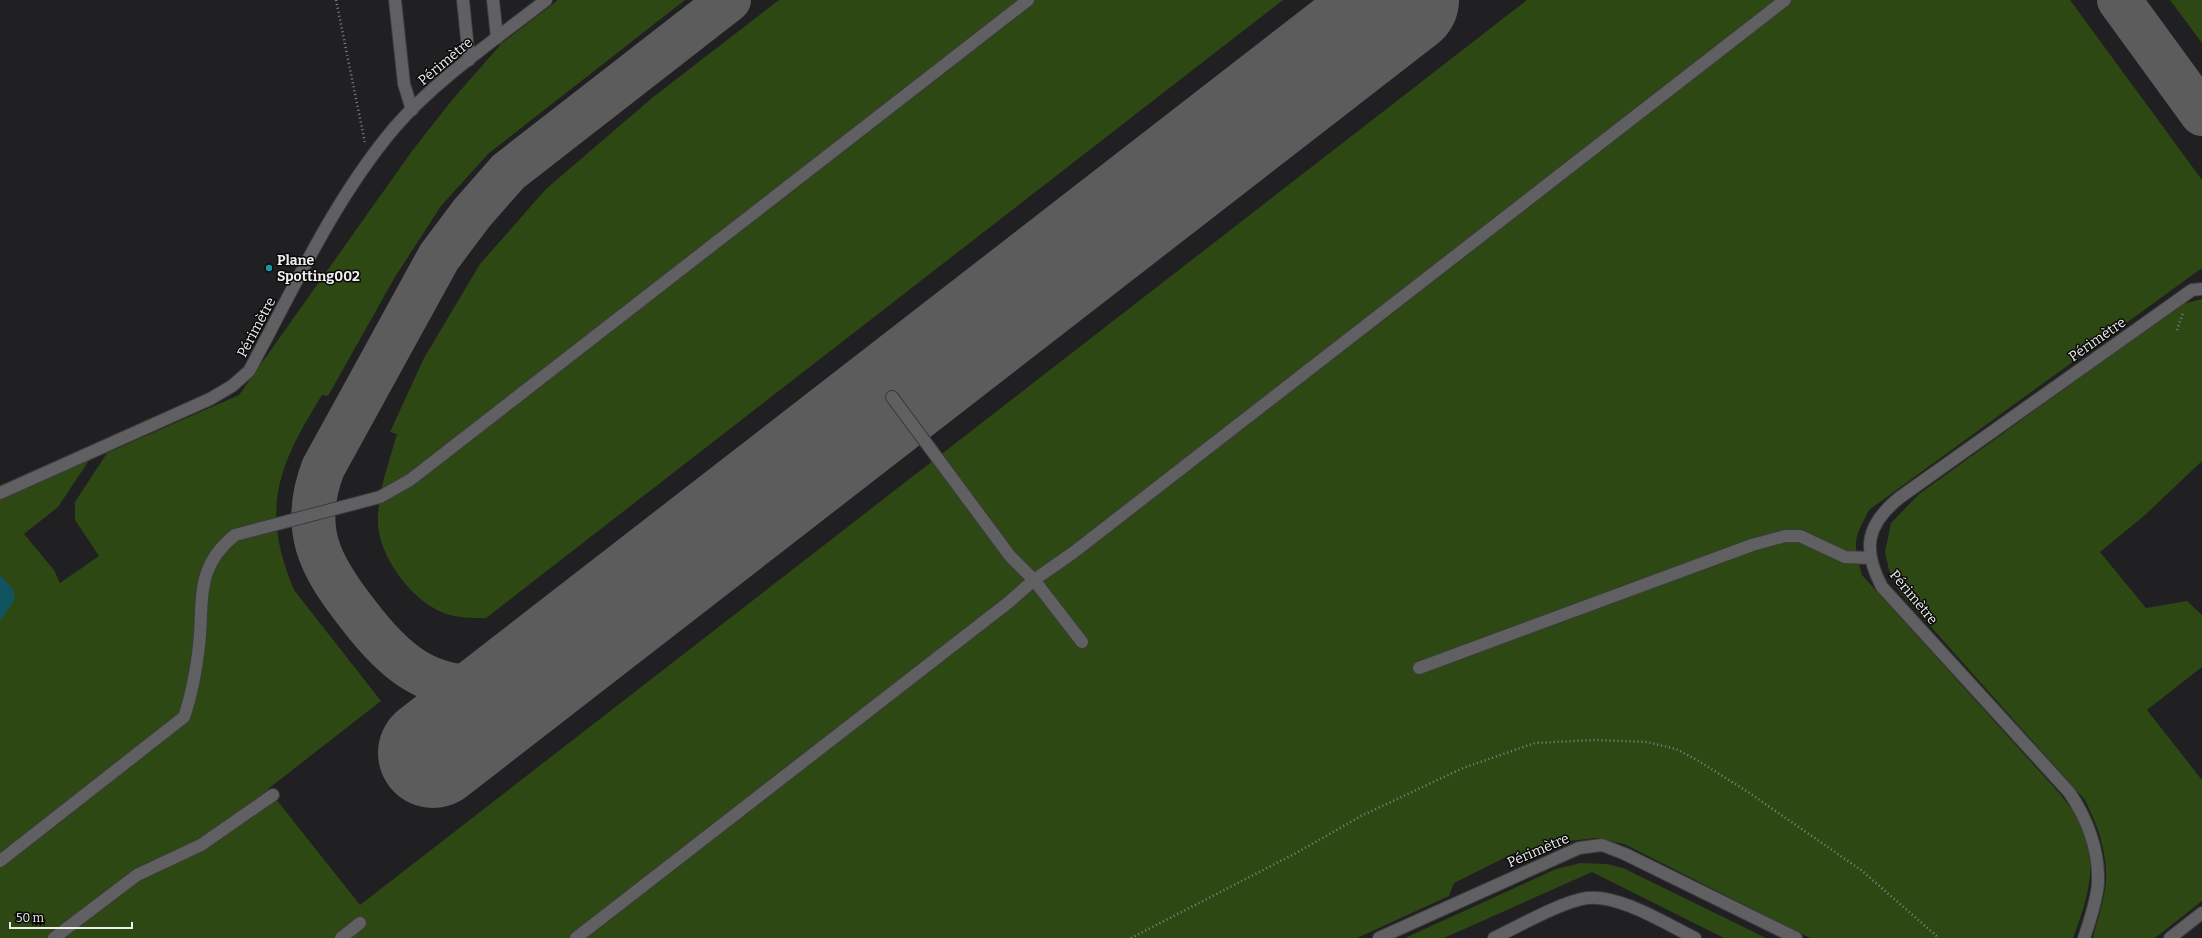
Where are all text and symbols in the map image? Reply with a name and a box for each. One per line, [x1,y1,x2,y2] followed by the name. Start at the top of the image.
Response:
[415,34,476,89] street label: Périmètre
[277,252,360,285] place label: Plane Spotting002
[264,263,274,273] marker: Plane Spotting002
[234,294,279,360] street label: Périmètre
[2066,314,2129,365] street label: Périmètre
[1886,567,1941,628] street label: Périmètre
[1505,830,1572,871] street label: Périmètre
[10,904,132,930] scale bar
[16,911,45,925] text: 50 m

